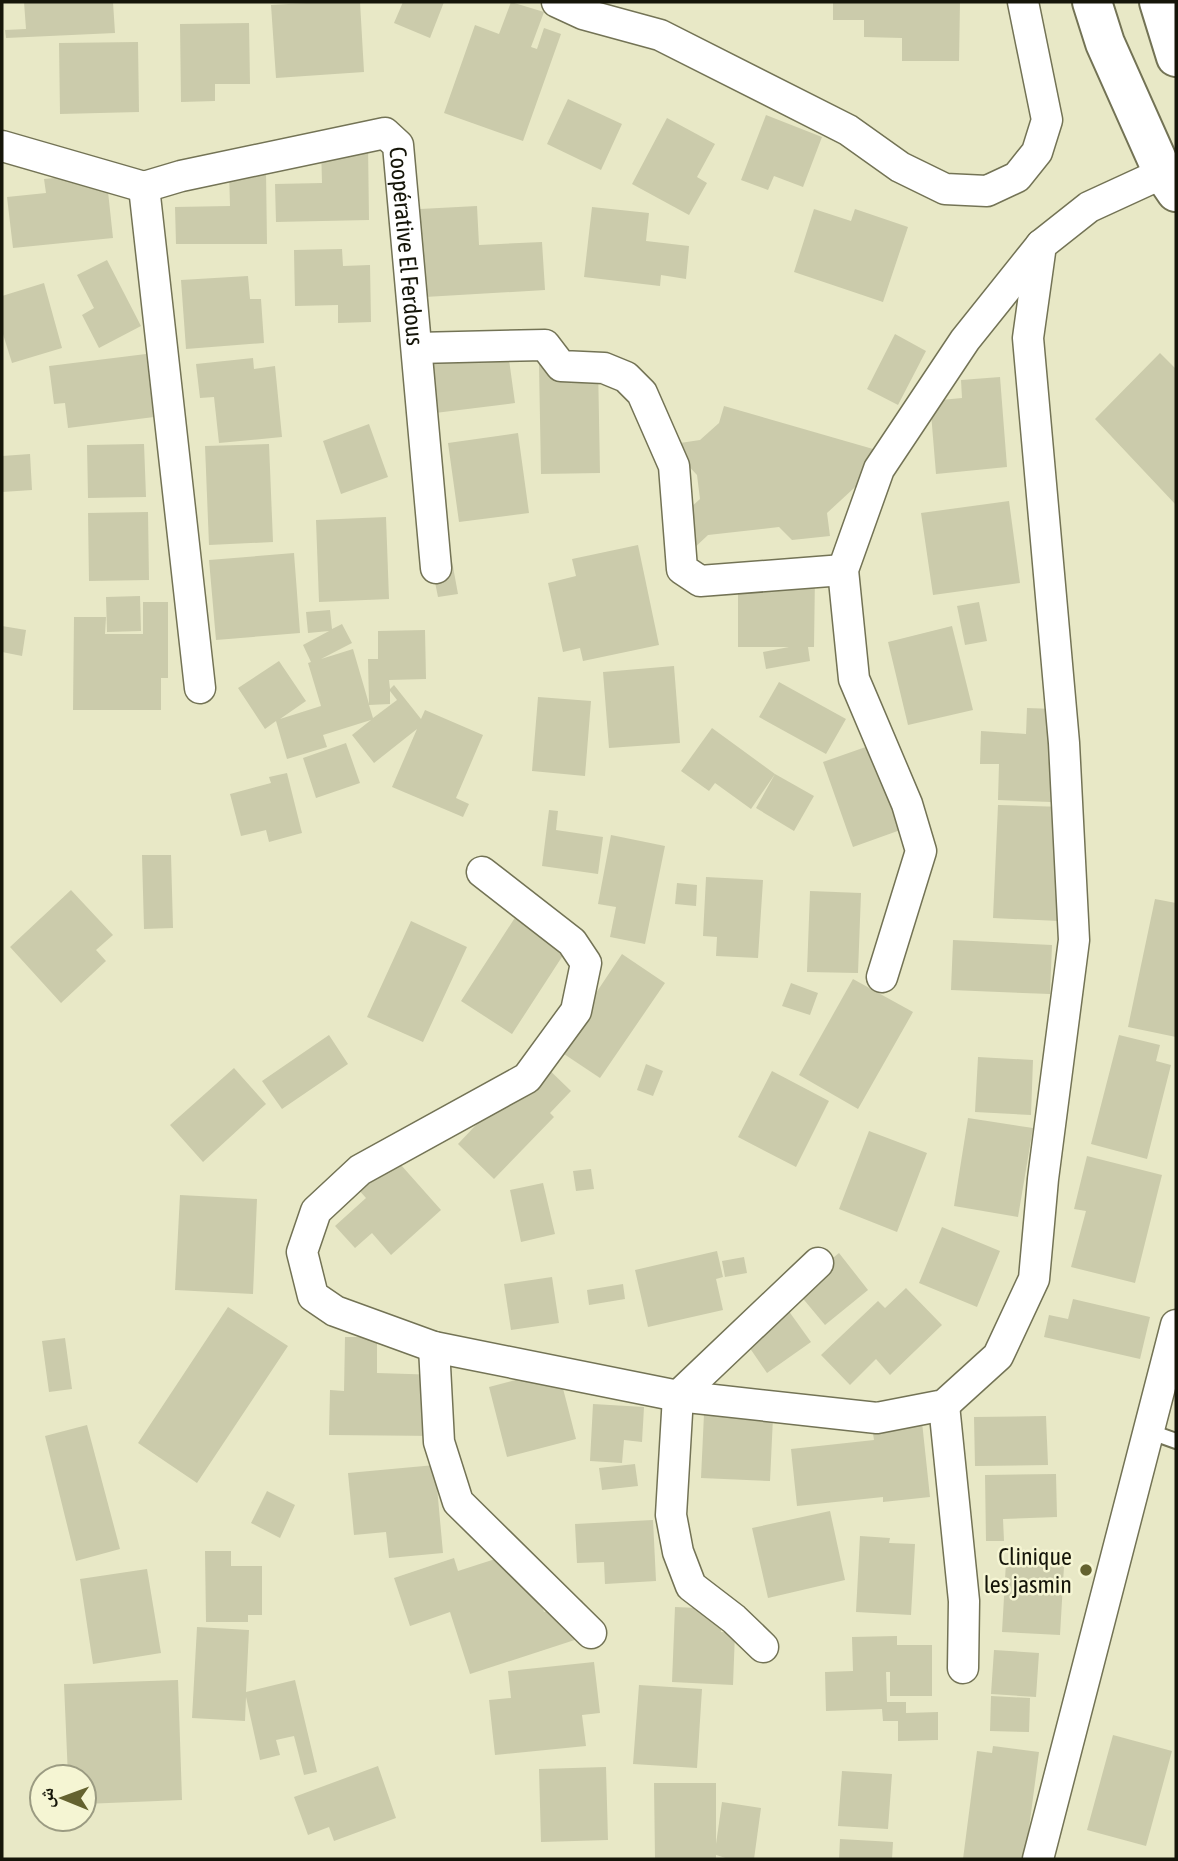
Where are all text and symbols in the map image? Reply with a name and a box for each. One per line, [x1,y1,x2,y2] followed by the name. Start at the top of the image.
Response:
[385,145,429,347] street label: Coopérative El Ferdous
[984,1543,1072,1598] place label: Clinique les jasmin
[1078,1562,1094,1578] marker: Clinique les jasmin
[28,1763,98,1833] north arrow
[35,1787,58,1808] text: ش

